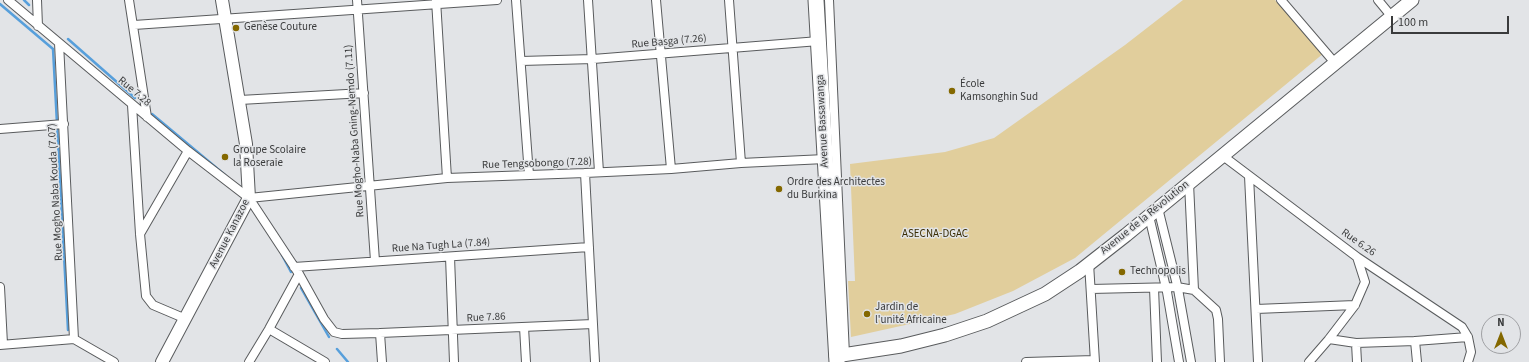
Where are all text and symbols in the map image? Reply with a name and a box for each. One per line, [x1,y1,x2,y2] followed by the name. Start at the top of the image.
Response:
[1393,8,1511,34] scale bar
[1398,14,1428,31] text: 100 m
[244,21,317,35] place label: Genèse Couture
[231,23,241,33] marker: Genèse Couture
[631,32,707,52] street label: Rue Basga (7.26)
[342,44,368,218] street label: Rue Mogho-Naba Gning-Nemdo (7.11)
[115,74,153,110] street label: Rue 7.28
[814,74,832,168] street label: Avenue Bassawanga
[960,78,1038,104] place label: École Kamsonghin Sud
[947,86,957,96] marker: École Kamsonghin Sud
[46,123,66,261] street label: Rue Mogho Naba Kouda (7.07)
[233,144,306,170] place label: Groupe Scolaire la Roseraie
[220,152,230,162] marker: Groupe Scolaire la Roseraie
[482,155,592,173] street label: Rue Tengsobongo (7.28)
[787,176,885,202] place label: Ordre des Architectes du Burkina
[1098,178,1192,258] street label: Avenue de la Révolution
[774,184,784,194] marker: Ordre des Architectes du Burkina
[207,197,253,271] street label: Avenue Kanazoe
[1338,226,1378,260] street label: Rue 6.26
[902,228,968,242] park label: ASECNA-DGAC
[391,236,491,256] street label: Rue Na Tugh La (7.84)
[1130,265,1186,279] place label: Technopolis
[1117,267,1127,277] marker: Technopolis
[875,301,947,327] place label: Jardin de l'unité Africaine
[862,309,872,319] marker: Jardin de l'unité Africaine
[466,310,506,326] street label: Rue 7.86
[1481,314,1521,354] north arrow
[1497,315,1505,330] text: N

